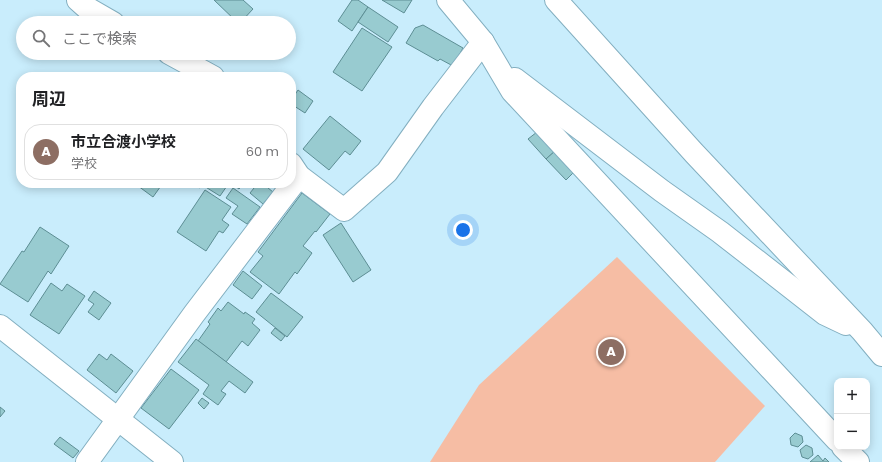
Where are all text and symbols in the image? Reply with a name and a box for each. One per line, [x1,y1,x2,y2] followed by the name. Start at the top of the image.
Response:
[16,16,296,60] search box
[30,27,52,49] icon: search
[62,28,137,49] text: ここで検索
[32,87,66,111] text: 周辺
[71,131,176,152] text: 市立合渡小学校
[41,142,51,161] text: A
[246,142,279,161] text: 60 m
[71,154,97,173] text: 学校
[453,220,473,240] your location
[598,337,624,367] pin: A
[834,378,870,450] map controls
[834,378,870,414] button: +
[834,414,870,450] button: −

